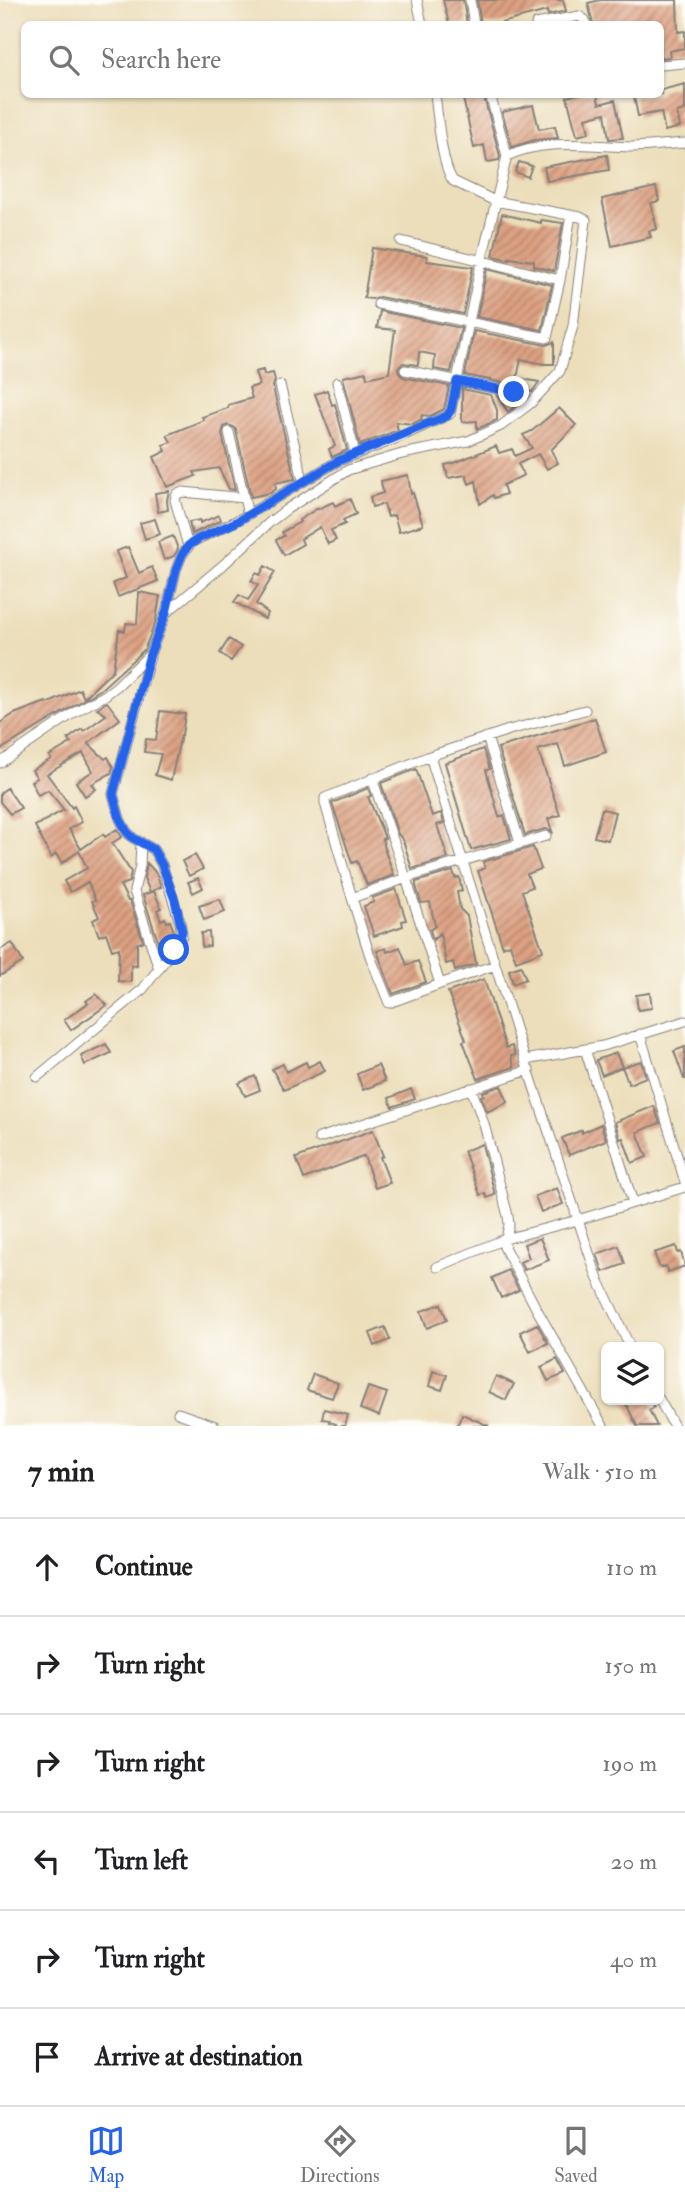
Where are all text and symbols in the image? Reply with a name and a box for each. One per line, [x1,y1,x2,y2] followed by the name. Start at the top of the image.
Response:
[21,21,664,98] search box
[45,41,83,79] icon: search
[101,44,221,76] text: Search here
[498,376,529,407] route end
[158,934,189,965] route start
[601,1342,664,1405] map controls
[601,1342,664,1405] button: layers
[28,1453,95,1490] text: 7 min
[542,1457,657,1486] text: Walk · 510 m
[28,1548,66,1586] icon: ahead
[95,1551,193,1583] text: Continue
[606,1553,657,1582] text: 110 m
[28,1646,66,1684] icon: right
[95,1649,205,1681] text: Turn right
[604,1651,657,1680] text: 150 m
[28,1744,66,1782] icon: right
[95,1747,205,1779] text: Turn right
[603,1749,657,1778] text: 190 m
[28,1842,66,1880] icon: left
[95,1845,188,1877] text: Turn left
[611,1847,657,1876] text: 20 m
[28,1940,66,1978] icon: right
[95,1943,205,1975] text: Turn right
[610,1945,657,1974] text: 40 m
[28,2038,66,2076] icon: arrive
[95,2041,303,2073] text: Arrive at destination
[87,2122,125,2188] tab: Map
[300,2122,380,2188] tab: Directions
[554,2122,598,2188] tab: Saved

